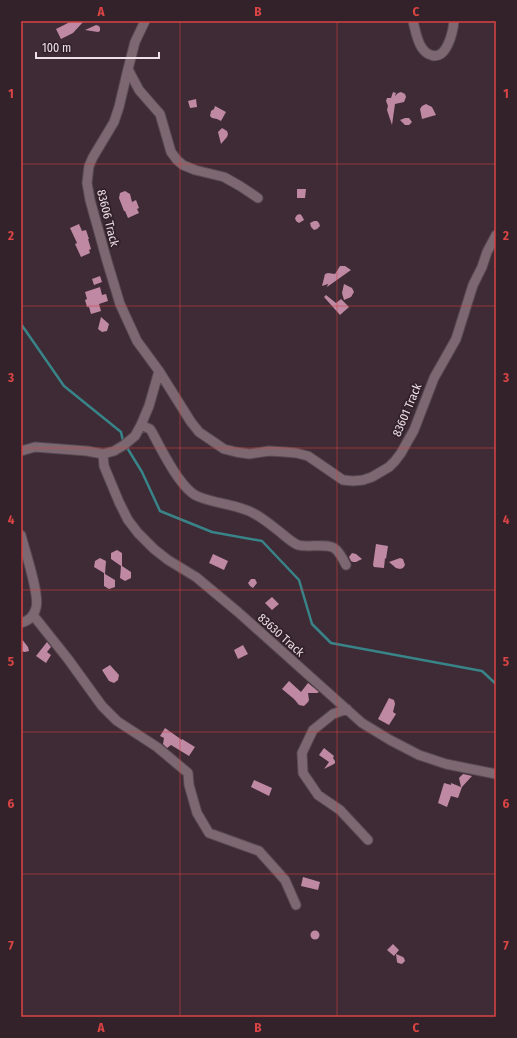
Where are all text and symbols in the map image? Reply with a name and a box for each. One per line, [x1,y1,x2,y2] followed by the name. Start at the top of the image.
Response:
[96,4,105,19] text: A
[254,4,262,19] text: B
[413,4,420,19] text: C
[36,34,159,60] scale bar
[42,41,71,55] text: 100 m
[8,86,14,101] text: 1
[503,86,509,101] text: 1
[94,188,122,248] street label: 83606 Track
[7,228,14,243] text: 2
[502,228,509,243] text: 2
[7,370,14,385] text: 3
[502,370,509,385] text: 3
[390,381,425,439] street label: 83601 Track
[8,512,15,527] text: 4
[503,512,510,527] text: 4
[255,611,307,660] street label: 83630 Track
[8,654,14,669] text: 5
[503,654,509,669] text: 5
[8,796,15,811] text: 6
[503,796,510,811] text: 6
[8,938,14,953] text: 7
[503,938,509,953] text: 7
[96,1020,105,1035] text: A
[254,1020,262,1035] text: B
[413,1020,420,1035] text: C

